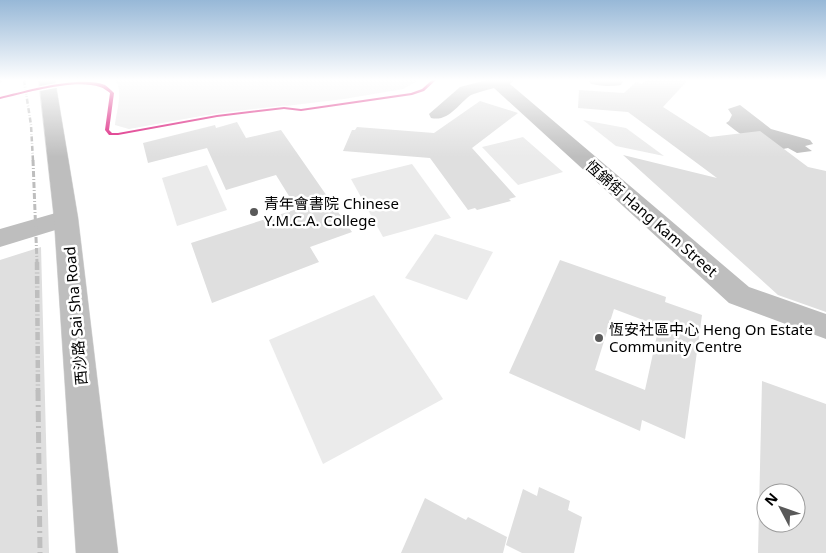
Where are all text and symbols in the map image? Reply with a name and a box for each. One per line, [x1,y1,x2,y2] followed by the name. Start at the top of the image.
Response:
[582,155,723,281] street label: 恆錦街 Hang Kam Street
[264,193,399,230] place label: 青年會書院 Chinese Y.M.C.A. College
[248,206,260,218] marker: 青年會書院 Chinese Y.M.C.A. College
[59,246,91,386] street label: 西沙路 Sai Sha Road
[609,319,813,356] place label: 恆安社區中心 Heng On Estate Community Centre
[593,332,605,344] marker: 恆安社區中心 Heng On Estate Community Centre
[756,483,806,533] north arrow
[760,489,782,510] text: N

